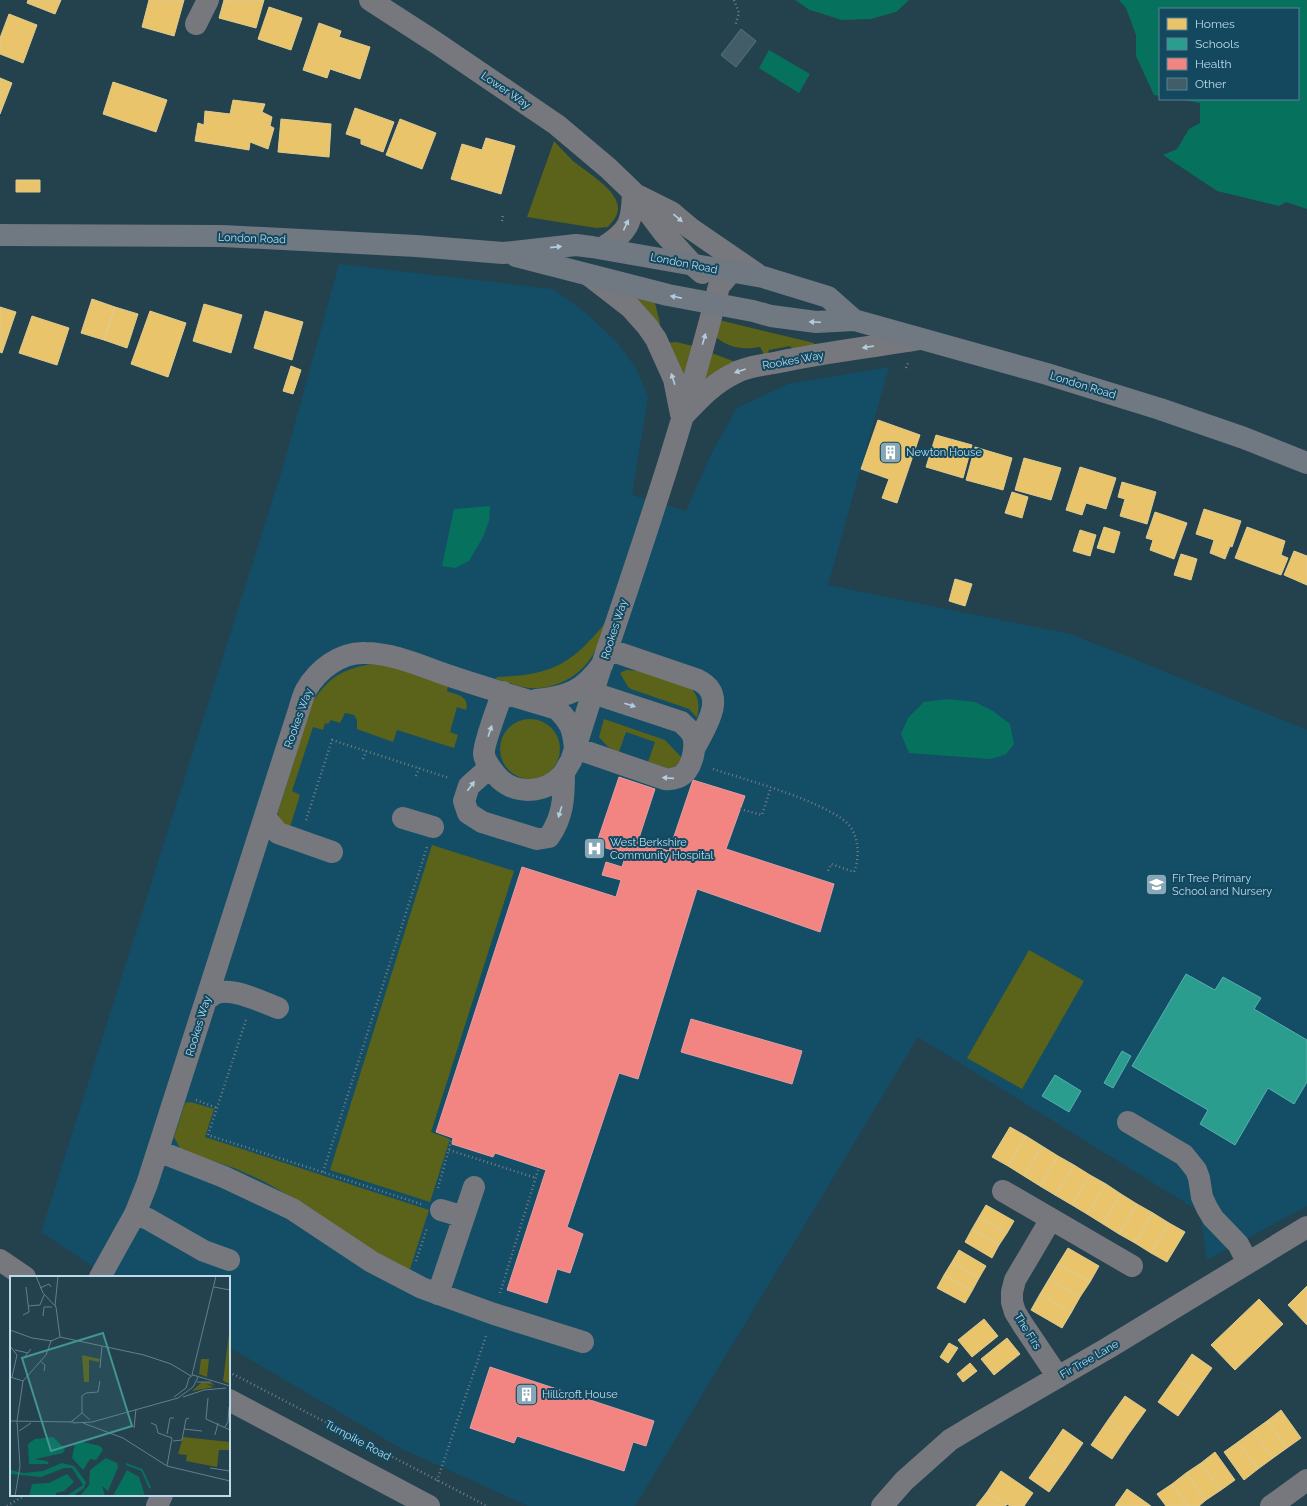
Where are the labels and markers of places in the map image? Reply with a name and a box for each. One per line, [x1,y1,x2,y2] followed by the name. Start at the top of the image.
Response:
[878,439,904,465] building icon: Newton House
[906,446,982,459] place label: Newton House
[581,835,607,861] hospital icon: West Berkshire Community Hospital
[610,836,714,862] place label: West Berkshire Community Hospital
[1143,871,1169,897] school or university icon: Fir Tree Primary School and Nursery
[1172,872,1272,898] place label: Fir Tree Primary School and Nursery
[514,1381,540,1407] building icon: Hillcroft House
[542,1388,618,1401] place label: Hillcroft House

